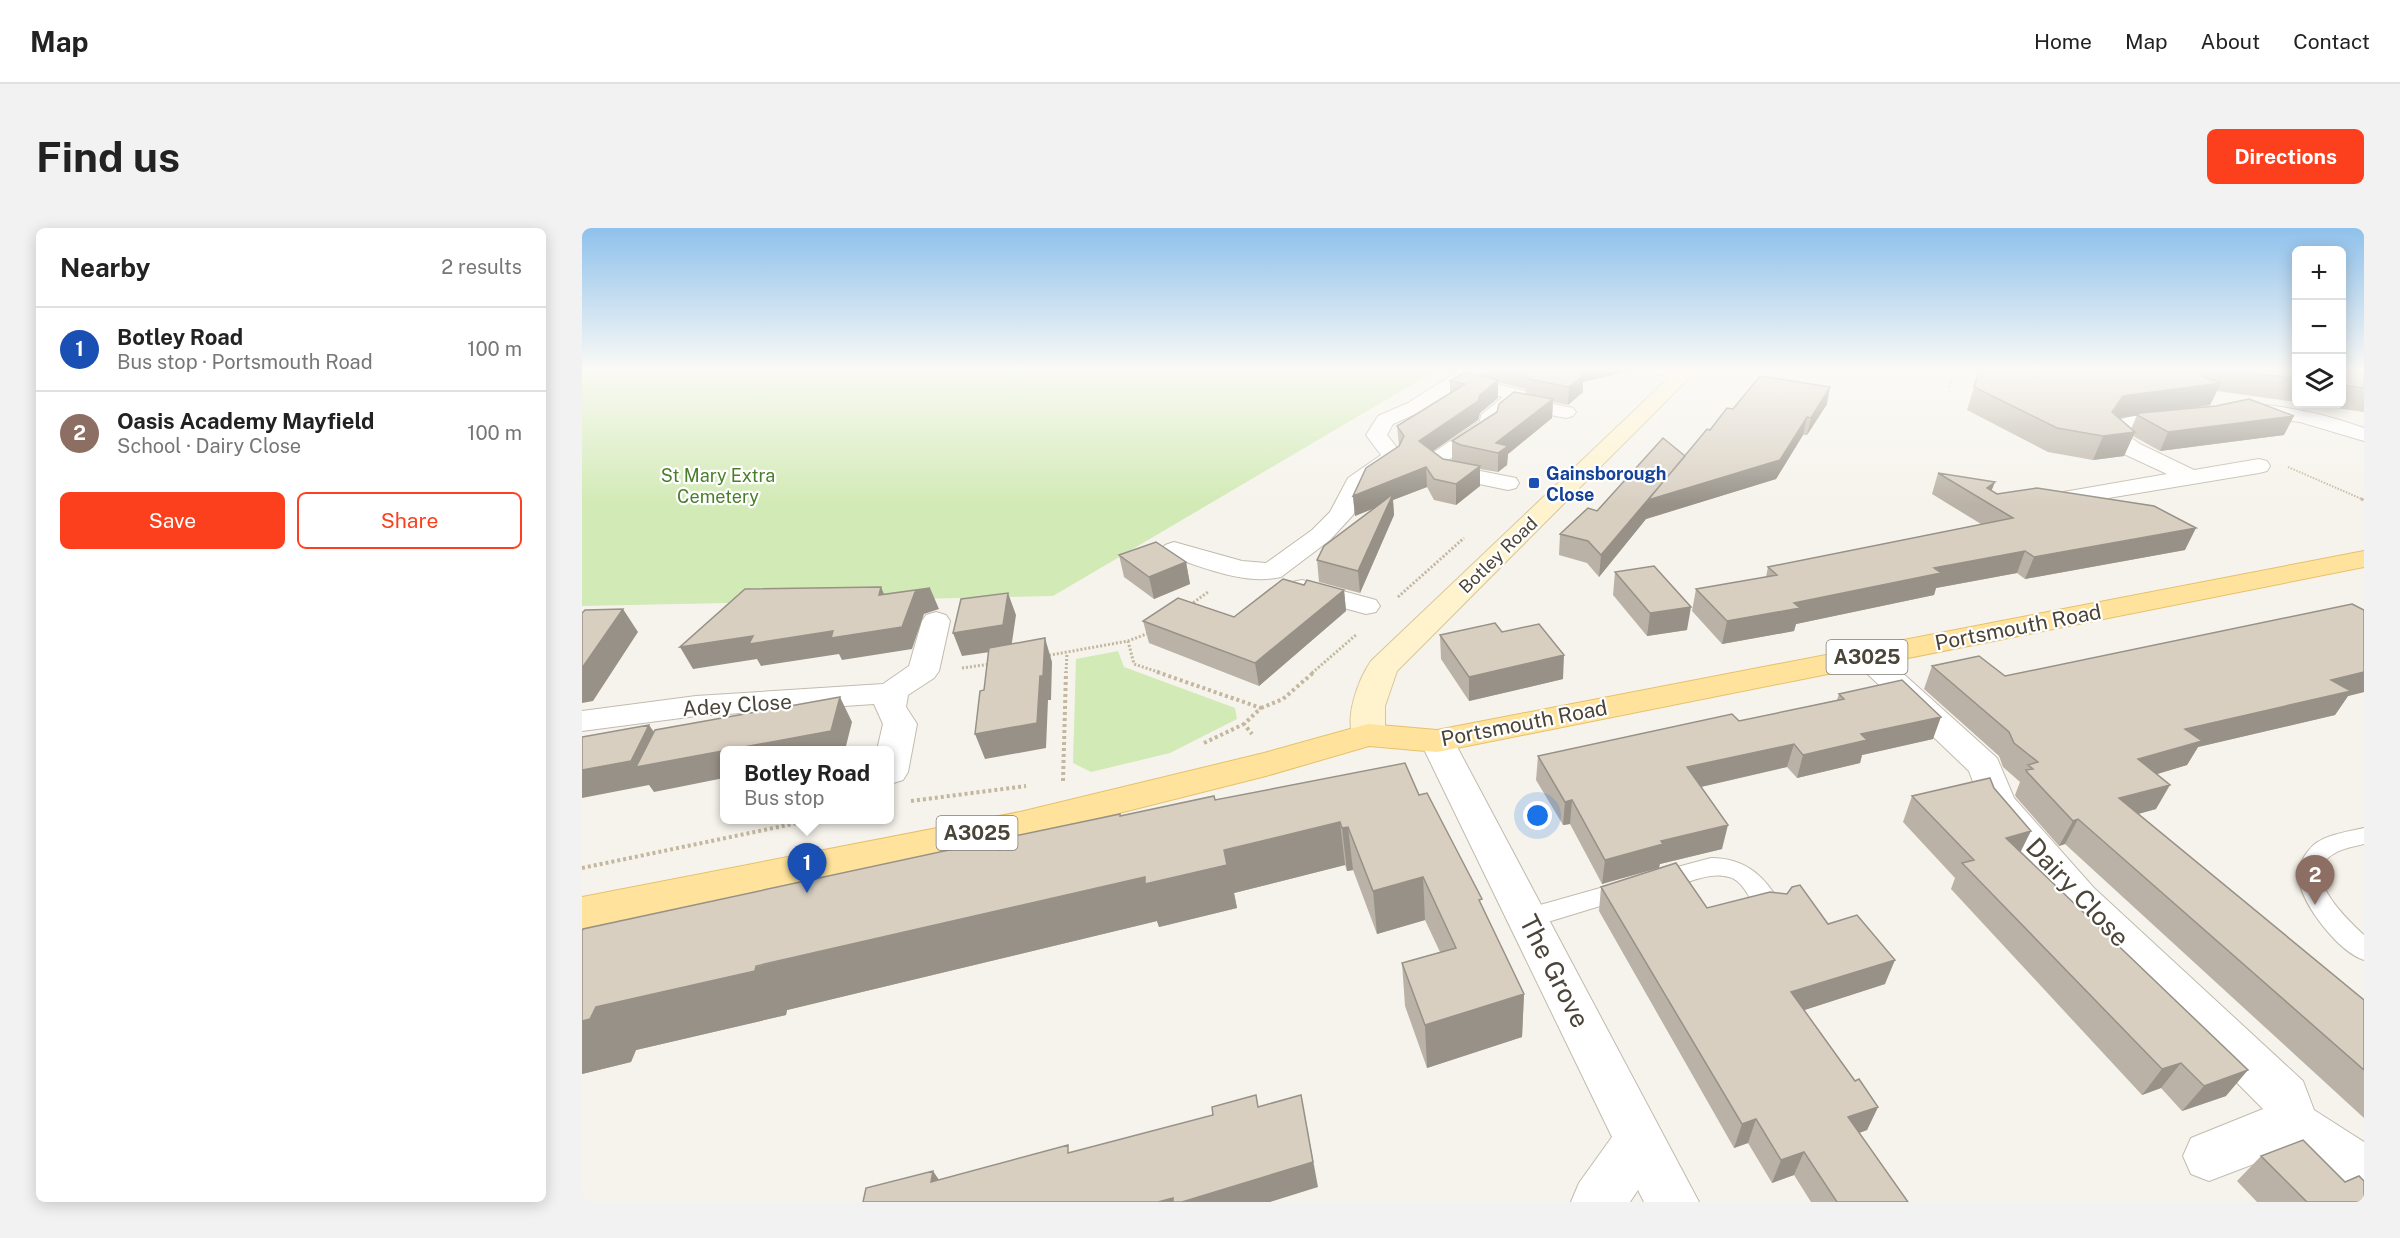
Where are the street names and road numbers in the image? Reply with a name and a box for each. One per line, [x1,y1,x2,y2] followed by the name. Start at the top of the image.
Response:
[1455,513,1541,597] street label: Botley Road
[1933,599,2103,655] street label: Portsmouth Road
[1826,640,1908,674] road number: A3025
[681,689,793,721] street label: Adey Close
[1439,695,1609,751] street label: Portsmouth Road
[936,816,1018,850] road number: A3025
[2020,831,2136,953] street label: Dairy Close
[1513,909,1597,1033] street label: The Grove

